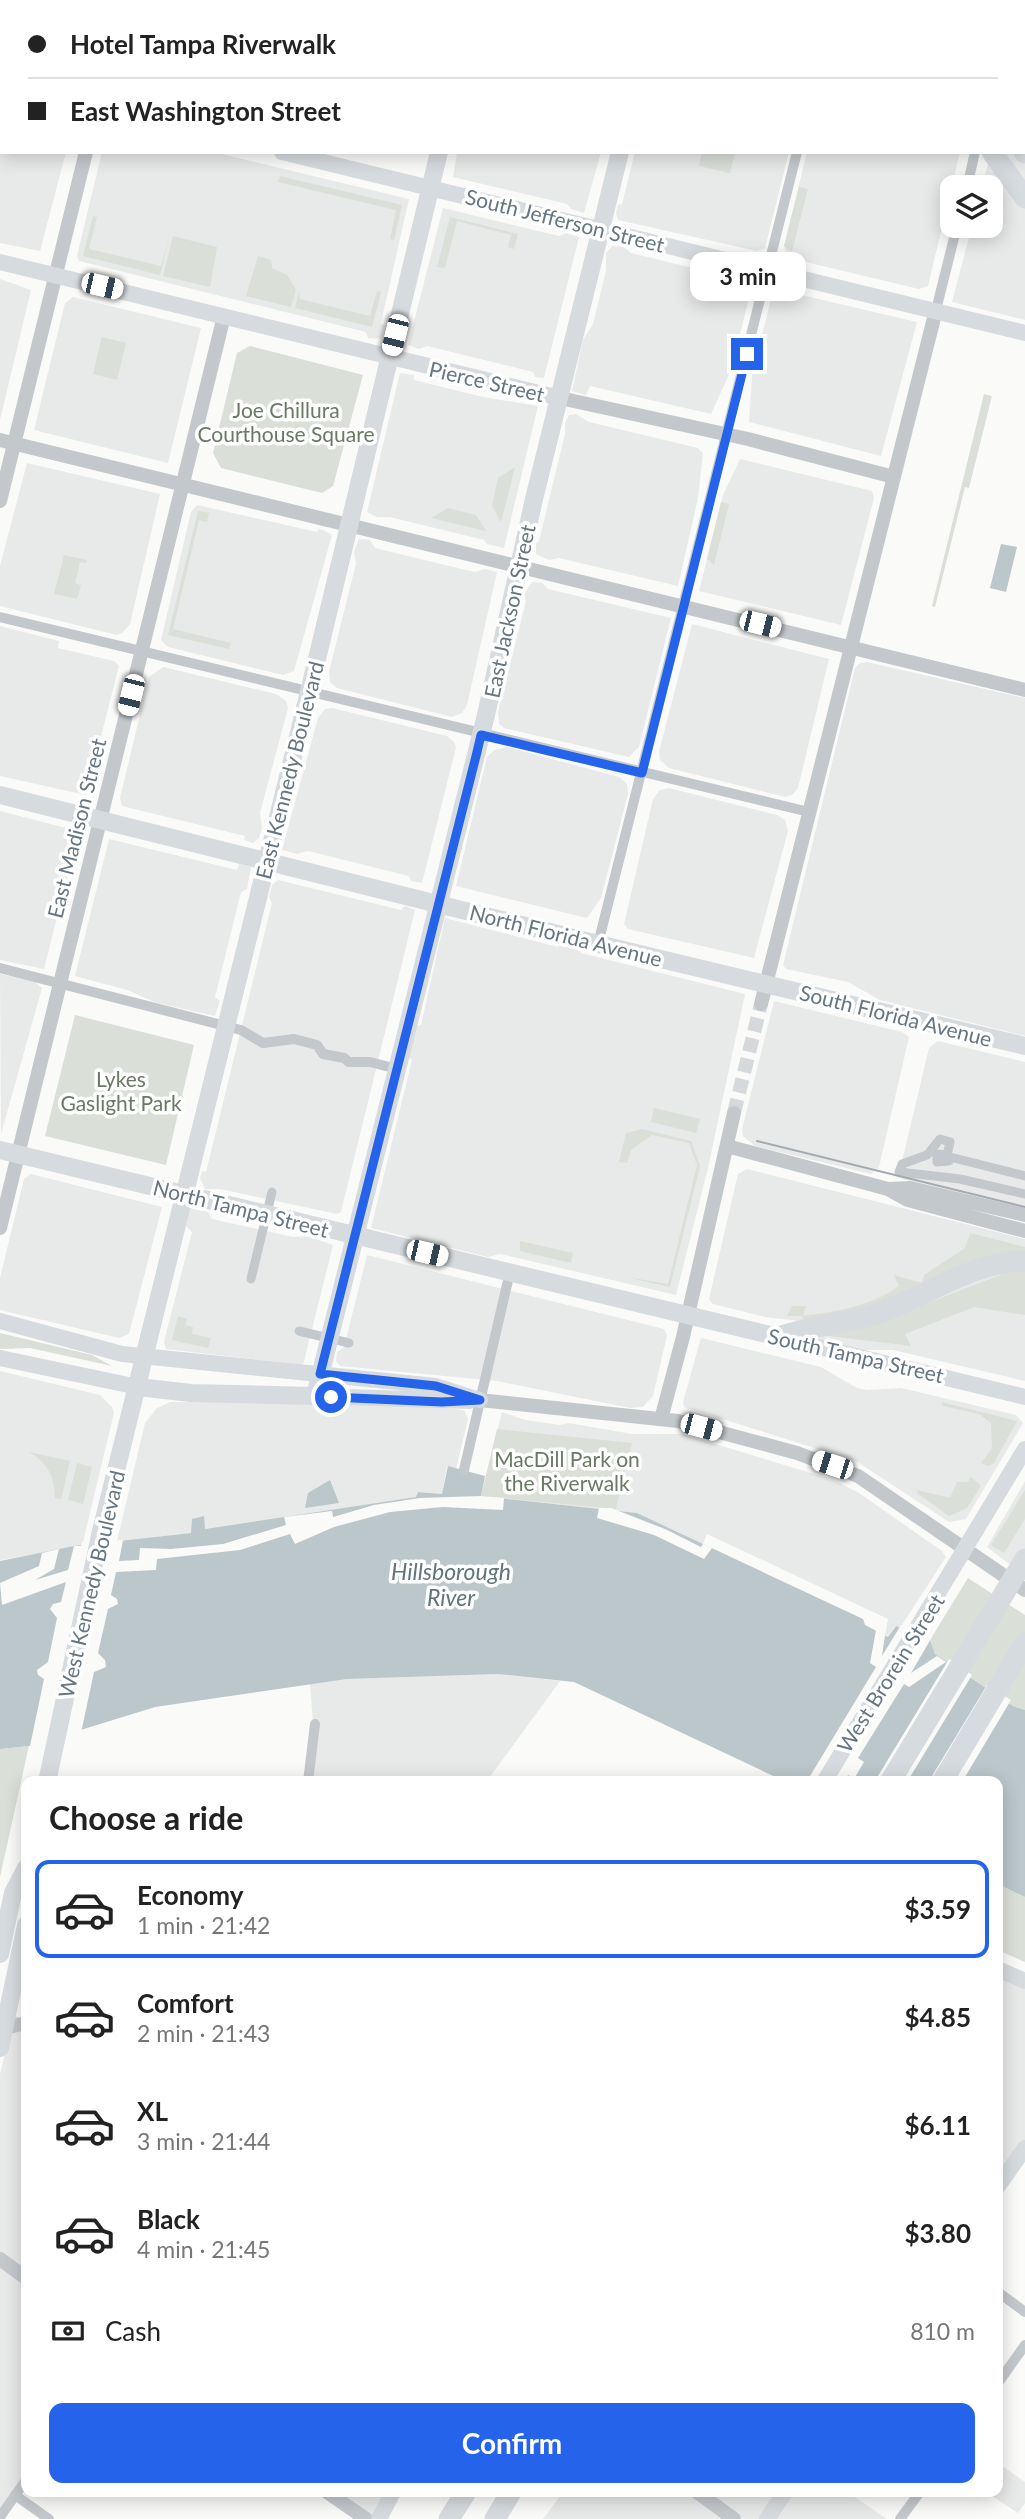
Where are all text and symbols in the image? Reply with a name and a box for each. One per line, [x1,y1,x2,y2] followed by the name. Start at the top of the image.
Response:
[70,28,336,60] text: Hotel Tampa Riverwalk
[70,95,341,127] text: East Washington Street
[940,175,1003,238] map controls
[940,175,1003,238] button: layers
[463,183,668,257] street label: South Jefferson Street
[689,252,805,302] callout: 3 min
[719,262,777,290] text: 3 min
[80,271,125,301] car
[380,312,411,358] car
[731,338,763,370] route end
[427,356,548,406] street label: Pierce Street
[197,397,375,446] park label: Joe Chillura Courthouse Square
[478,521,540,700] street label: East Jackson Street
[738,609,783,639] car
[250,659,328,881] street label: East Kennedy Boulevard
[116,672,147,718] car
[42,735,111,920] street label: East Madison Street
[467,899,665,971] street label: North Florida Avenue
[797,979,995,1051] street label: South Florida Avenue
[60,1066,182,1115] park label: Lykes Gaslight Park
[151,1174,332,1242] street label: North Tampa Street
[405,1238,450,1268] car
[766,1323,947,1387] street label: South Tampa Street
[315,1381,347,1413] route start
[678,1411,725,1443] car
[494,1446,640,1495] park label: MacDill Park on the Riverwalk
[809,1449,856,1481] car
[53,1468,129,1700] street label: West Kennedy Boulevard
[391,1557,511,1611] water label: Hillsborough River
[831,1589,949,1757] street label: West Brorein Street
[49,1798,243,1837] text: Choose a ride
[53,1878,116,1941] icon: car
[137,1879,243,1911] text: Economy
[905,1893,971,1925] text: $3.59
[137,1911,270,1939] text: 1 min · 21:42
[53,1986,116,2049] icon: car
[137,1987,234,2019] text: Comfort
[905,2001,971,2033] text: $4.85
[137,2019,270,2047] text: 2 min · 21:43
[53,2094,116,2157] icon: car
[137,2095,168,2127] text: XL
[905,2109,971,2141] text: $6.11
[137,2127,270,2155] text: 3 min · 21:44
[53,2202,116,2265] icon: car
[137,2203,200,2235] text: Black
[905,2217,971,2249] text: $3.80
[137,2235,270,2263] text: 4 min · 21:45
[49,2312,87,2350] icon: cash
[105,2315,161,2347] text: Cash
[910,2317,975,2345] text: 810 m
[49,2403,975,2483] button: Confirm

